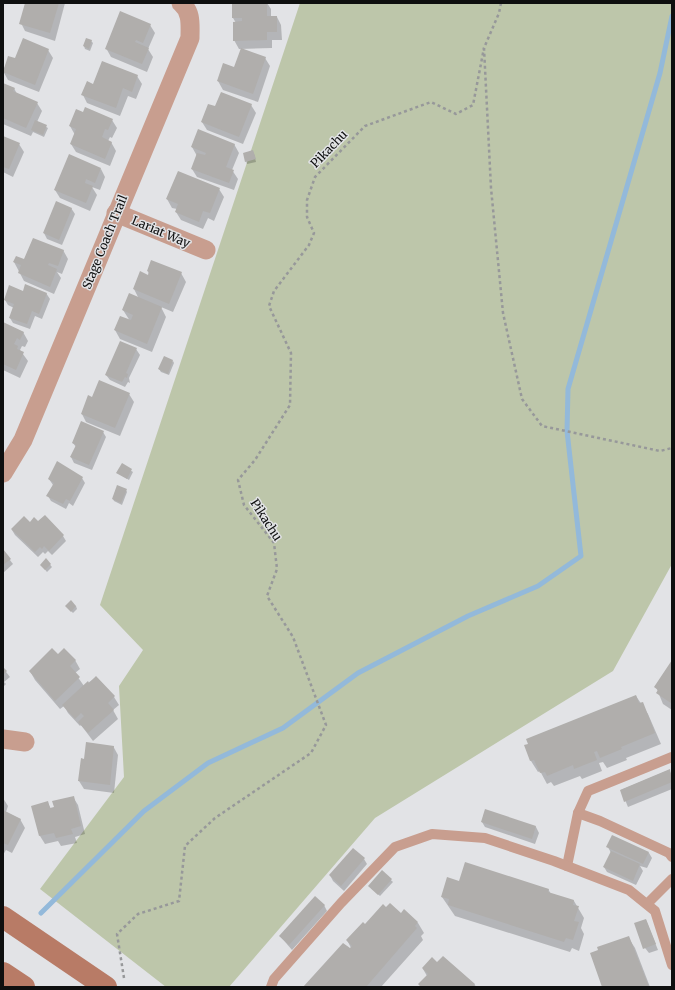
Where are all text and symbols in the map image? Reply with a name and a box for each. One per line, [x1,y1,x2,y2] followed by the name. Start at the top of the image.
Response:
[307,126,351,171] street label: Pikachu
[79,192,130,291] street label: Stage Coach Trail
[130,213,193,251] street label: Lariat Way
[247,496,286,544] street label: Pikachu

